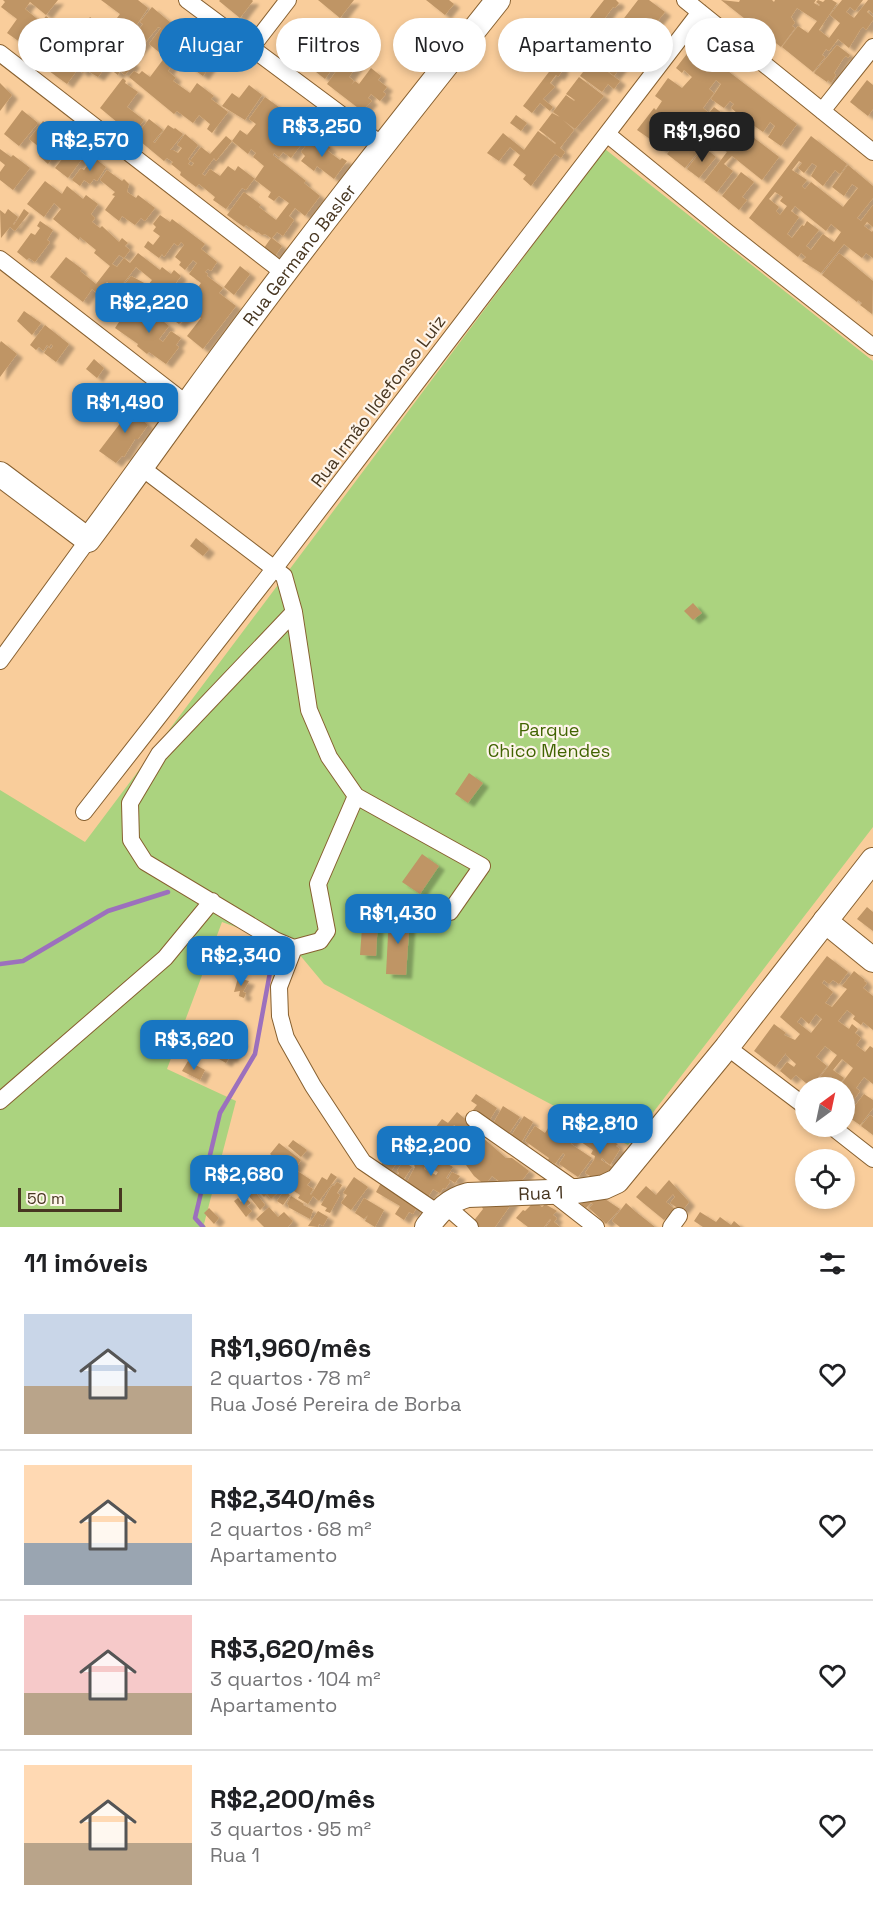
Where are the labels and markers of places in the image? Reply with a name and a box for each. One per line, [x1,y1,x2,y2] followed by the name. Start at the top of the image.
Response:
[267,107,377,158] pin: R$3,250
[647,112,757,163] pin: R$1,960
[35,121,145,172] pin: R$2,570
[94,283,204,334] pin: R$2,220
[70,383,180,434] pin: R$1,490
[343,894,453,945] pin: R$1,430
[186,936,296,987] pin: R$2,340
[139,1020,249,1071] pin: R$3,620
[545,1104,655,1155] pin: R$2,810
[376,1126,486,1177] pin: R$2,200
[189,1155,299,1206] pin: R$2,680

